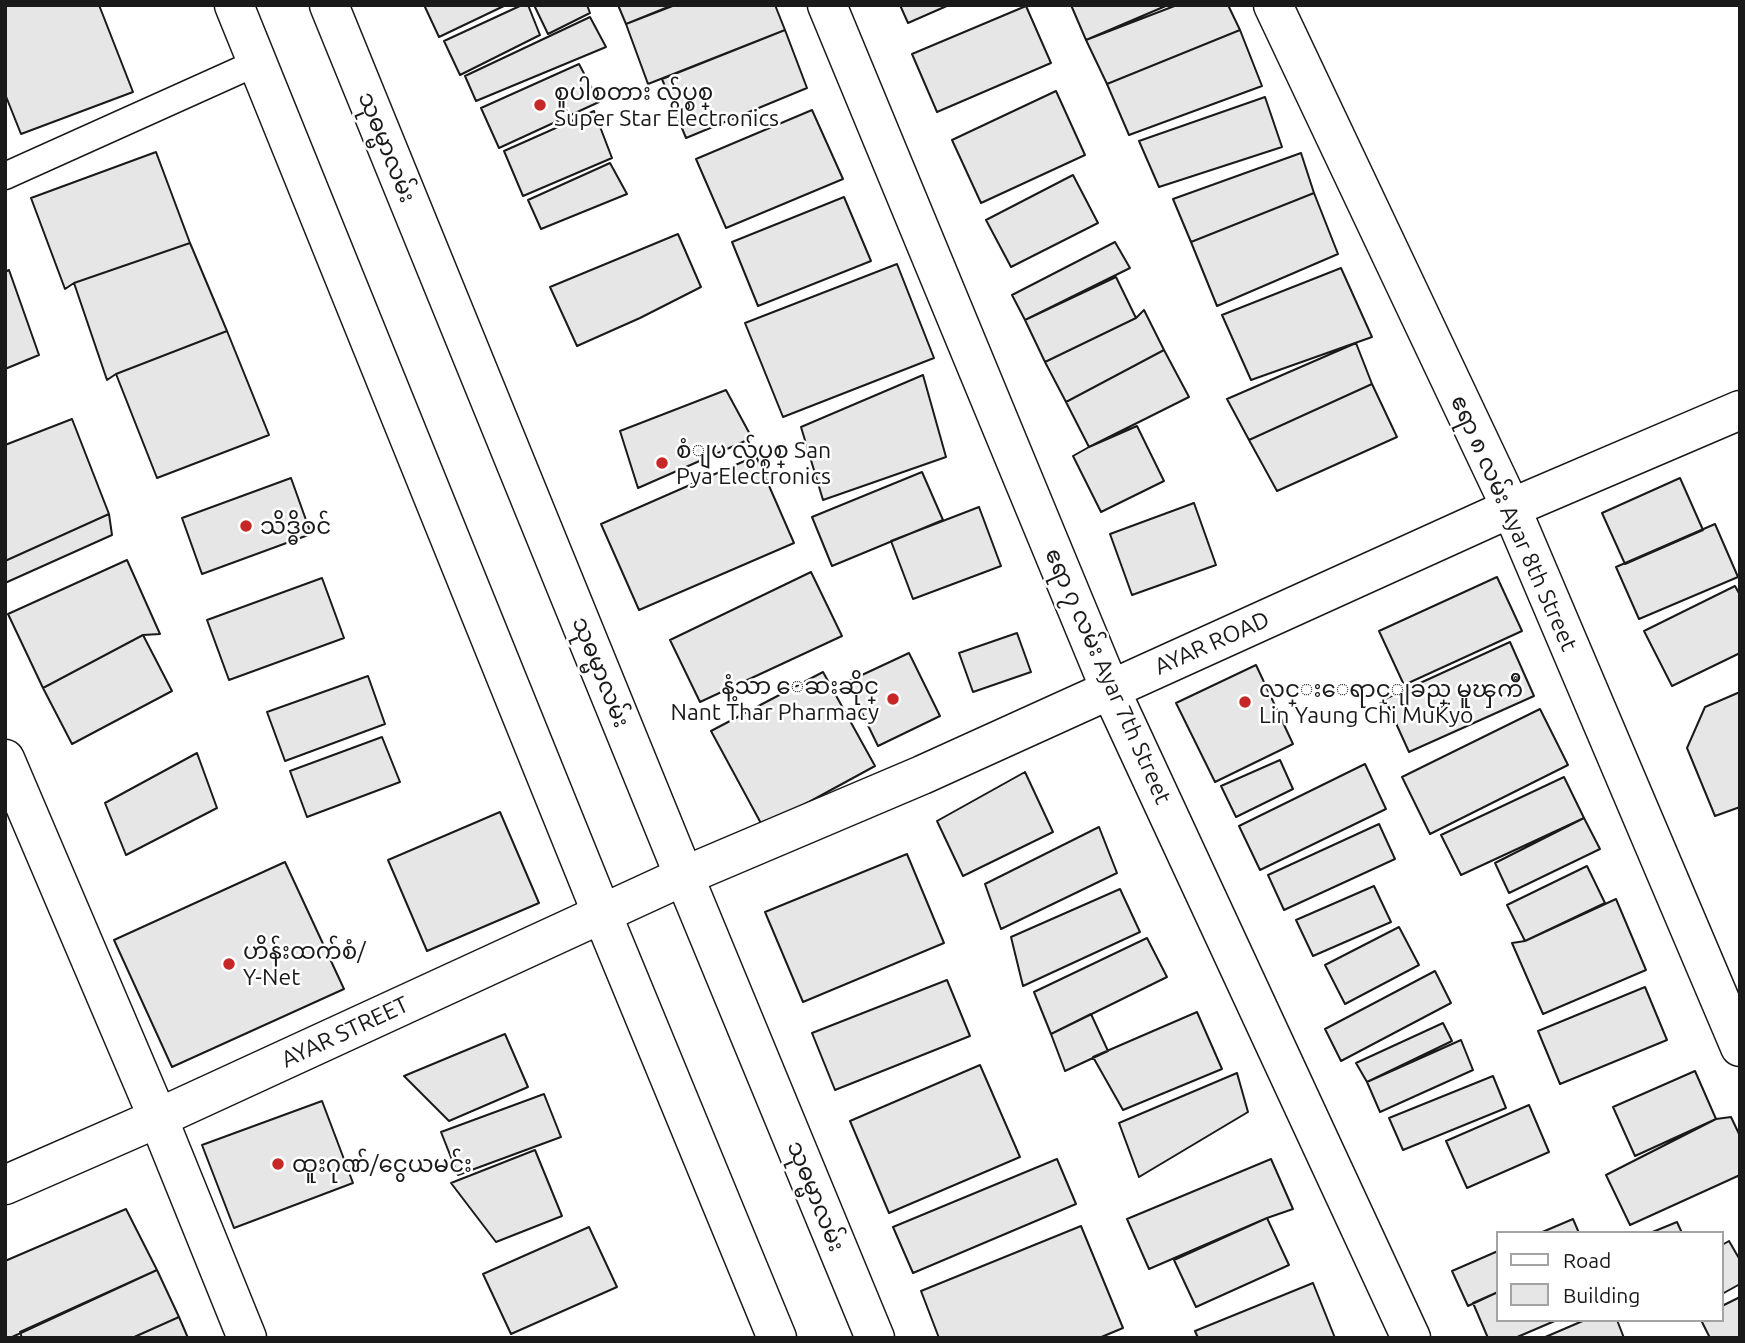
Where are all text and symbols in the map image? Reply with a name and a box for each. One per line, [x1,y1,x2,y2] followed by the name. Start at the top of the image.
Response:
[554,78,779,132] place label: စူပါစတား လ်ွပ္စစ္ Super Star Electronics
[352,88,422,206] street label: သုဓမ္မာလမ်း
[532,97,548,113] marker: စူပါစတား လ်ွပ္စစ္ Super Star Electronics
[1445,391,1583,655] street label: ဧရာ ၈ လမ်း Ayar 8th Street
[676,436,831,490] place label: စံျပ လ်ွပ္စစ္ San Pya Electronics
[654,455,670,471] marker: စံျပ လ်ွပ္စစ္ San Pya Electronics
[260,512,331,540] place label: သိဒ္ဓိဝင်
[238,518,254,534] marker: သိဒ္ဓိဝင်
[1039,544,1177,808] street label: ဧရာ ၇ လမ်း Ayar 7th Street
[1150,605,1274,681] street label: AYAR ROAD
[566,613,636,731] street label: သုဓမ္မာလမ်း
[670,672,879,726] place label: နံ့သာ ေဆးဆိုင္ Nant Thar Pharmacy
[1259,675,1523,729] place label: လင္းေရာင္ျခည္ မူၾကိဳ Lin Yaung Chi MuKyo
[885,691,901,707] marker: နံ့သာ ေဆးဆိုင္ Nant Thar Pharmacy
[1237,694,1253,710] marker: လင္းေရာင္ျခည္ မူၾကိဳ Lin Yaung Chi MuKyo
[243,937,366,991] place label: ဟိန်းထက်စံ/ Y-Net
[221,956,237,972] marker: ဟိန်းထက်စံ/ Y-Net
[277,990,413,1074] street label: AYAR STREET
[781,1137,851,1255] street label: သုဓမ္မာလမ်း
[292,1150,472,1178] place label: ထူးဂုဏ်/ငွေယမင်း
[270,1156,286,1172] marker: ထူးဂုဏ်/ငွေယမင်း
[1496,1231,1724,1322] legend
[1563,1248,1611,1272] text: Road
[1563,1283,1640,1307] text: Building

